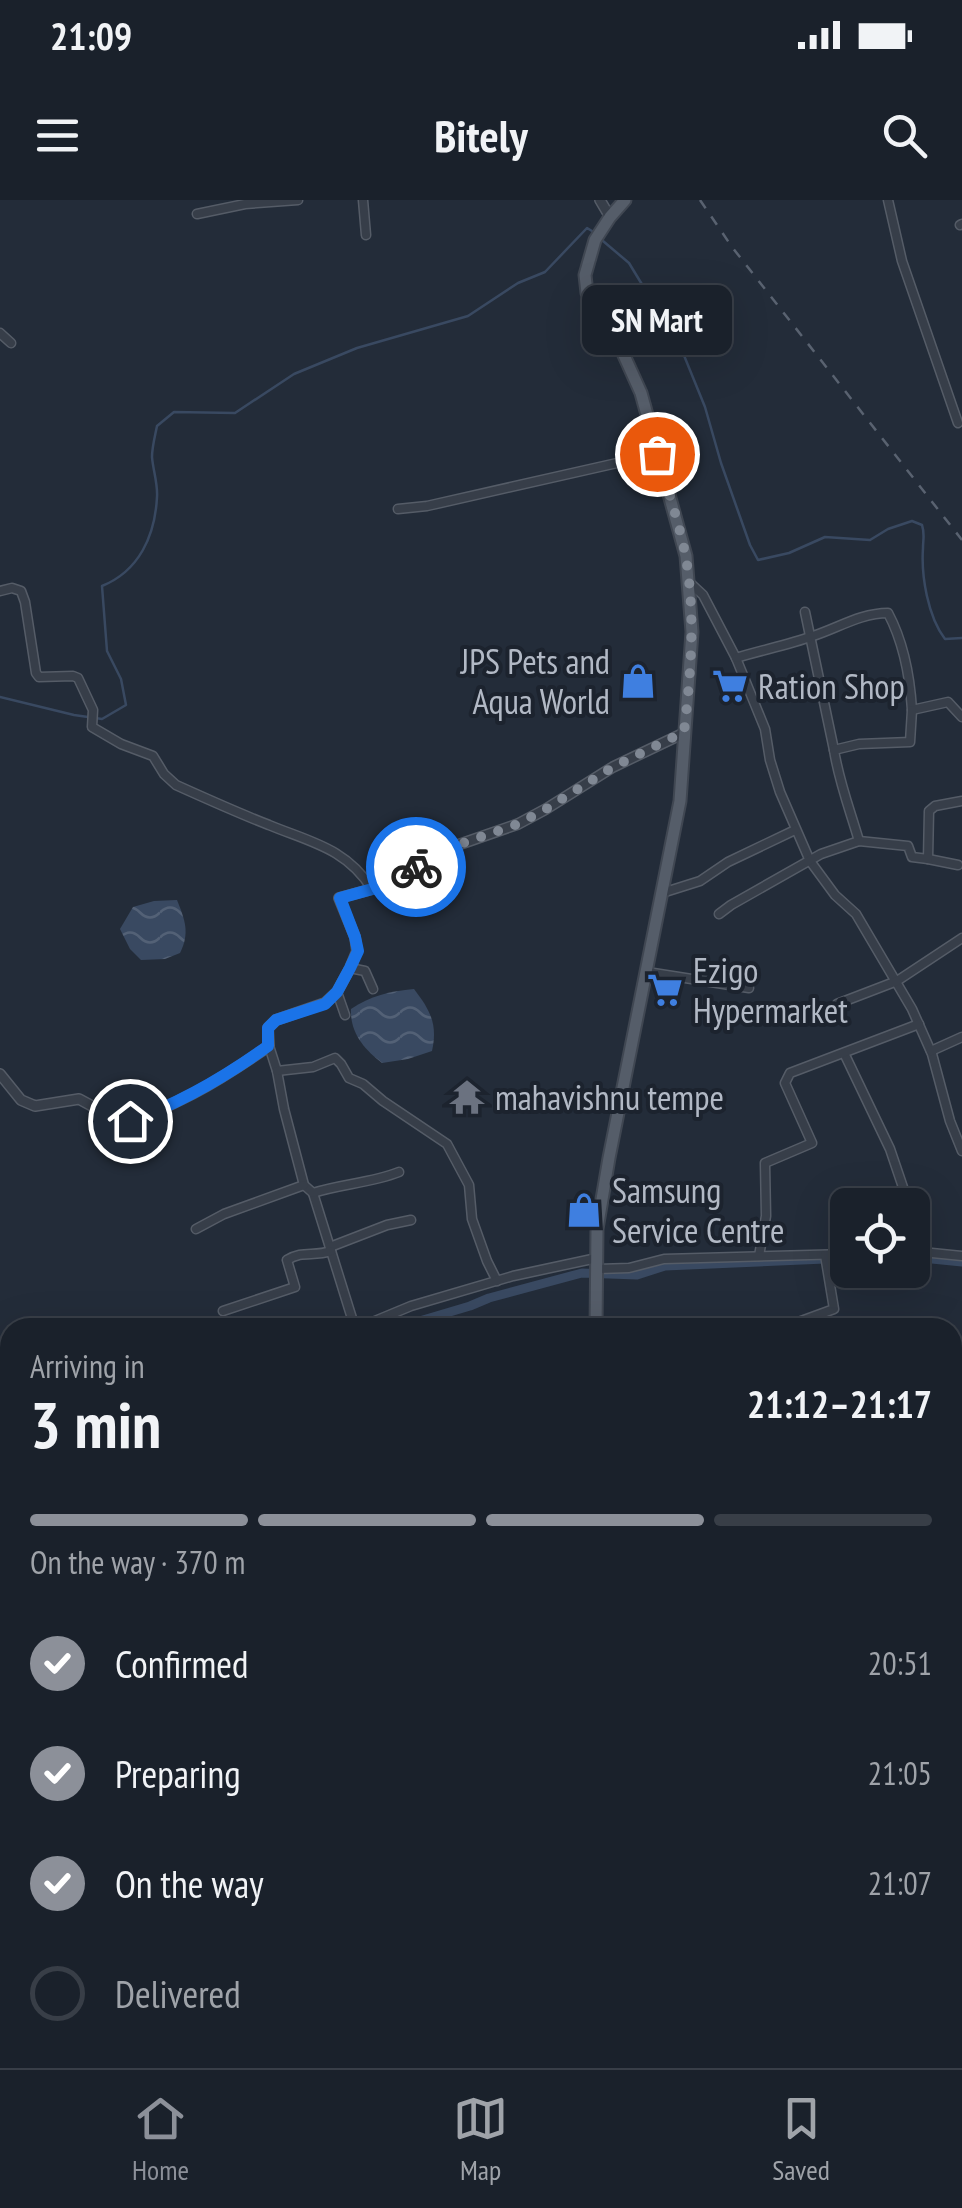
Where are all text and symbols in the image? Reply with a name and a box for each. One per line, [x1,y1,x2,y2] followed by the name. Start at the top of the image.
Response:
[50,11,132,60] text: 21:09
[434,106,528,164] text: Bitely
[30,108,85,163] icon: menu
[877,108,932,163] icon: search
[582,284,732,354] callout: SN Mart
[611,299,703,341] text: SN Mart
[615,412,700,497] pin
[630,427,685,482] icon: bag
[460,638,610,724] place label: JPS Pets and Aqua World
[619,662,657,700] shop icon: JPS Pets and Aqua World
[758,663,905,709] place label: Ration Shop
[711,667,749,705] supermarket icon: Ration Shop
[366,817,466,917] courier
[389,840,444,895] icon: bike
[693,947,848,1033] place label: Ezigo Hypermarket
[646,971,684,1009] supermarket icon: Ezigo Hypermarket
[495,1074,724,1120] place label: mahavishnu tempe
[448,1078,486,1116] temple icon: mahavishnu tempe
[88,1079,173,1164] pin
[103,1094,158,1149] icon: home
[612,1167,784,1253] place label: Samsung Service Centre
[830,1188,930,1288] map controls
[830,1188,930,1288] button: locate
[565,1191,603,1229] shop icon: Samsung Service Centre
[30,1345,145,1387] text: Arriving in
[747,1379,932,1428] text: 21:12–21:17
[30,1382,161,1466] text: 3 min
[30,1541,245,1583] text: On the way · 370 m
[30,1636,85,1691] icon: check
[115,1639,248,1688] text: Confirmed
[868,1642,932,1684] text: 20:51
[30,1746,85,1801] icon: check
[115,1749,241,1798] text: Preparing
[868,1752,932,1794] text: 21:05
[30,1856,85,1911] icon: check
[115,1859,263,1908] text: On the way
[868,1862,932,1904] text: 21:07
[115,1969,241,2018] text: Delivered
[132,2091,189,2188] tab: Home
[453,2091,508,2188] tab: Map
[772,2091,830,2188] tab: Saved

